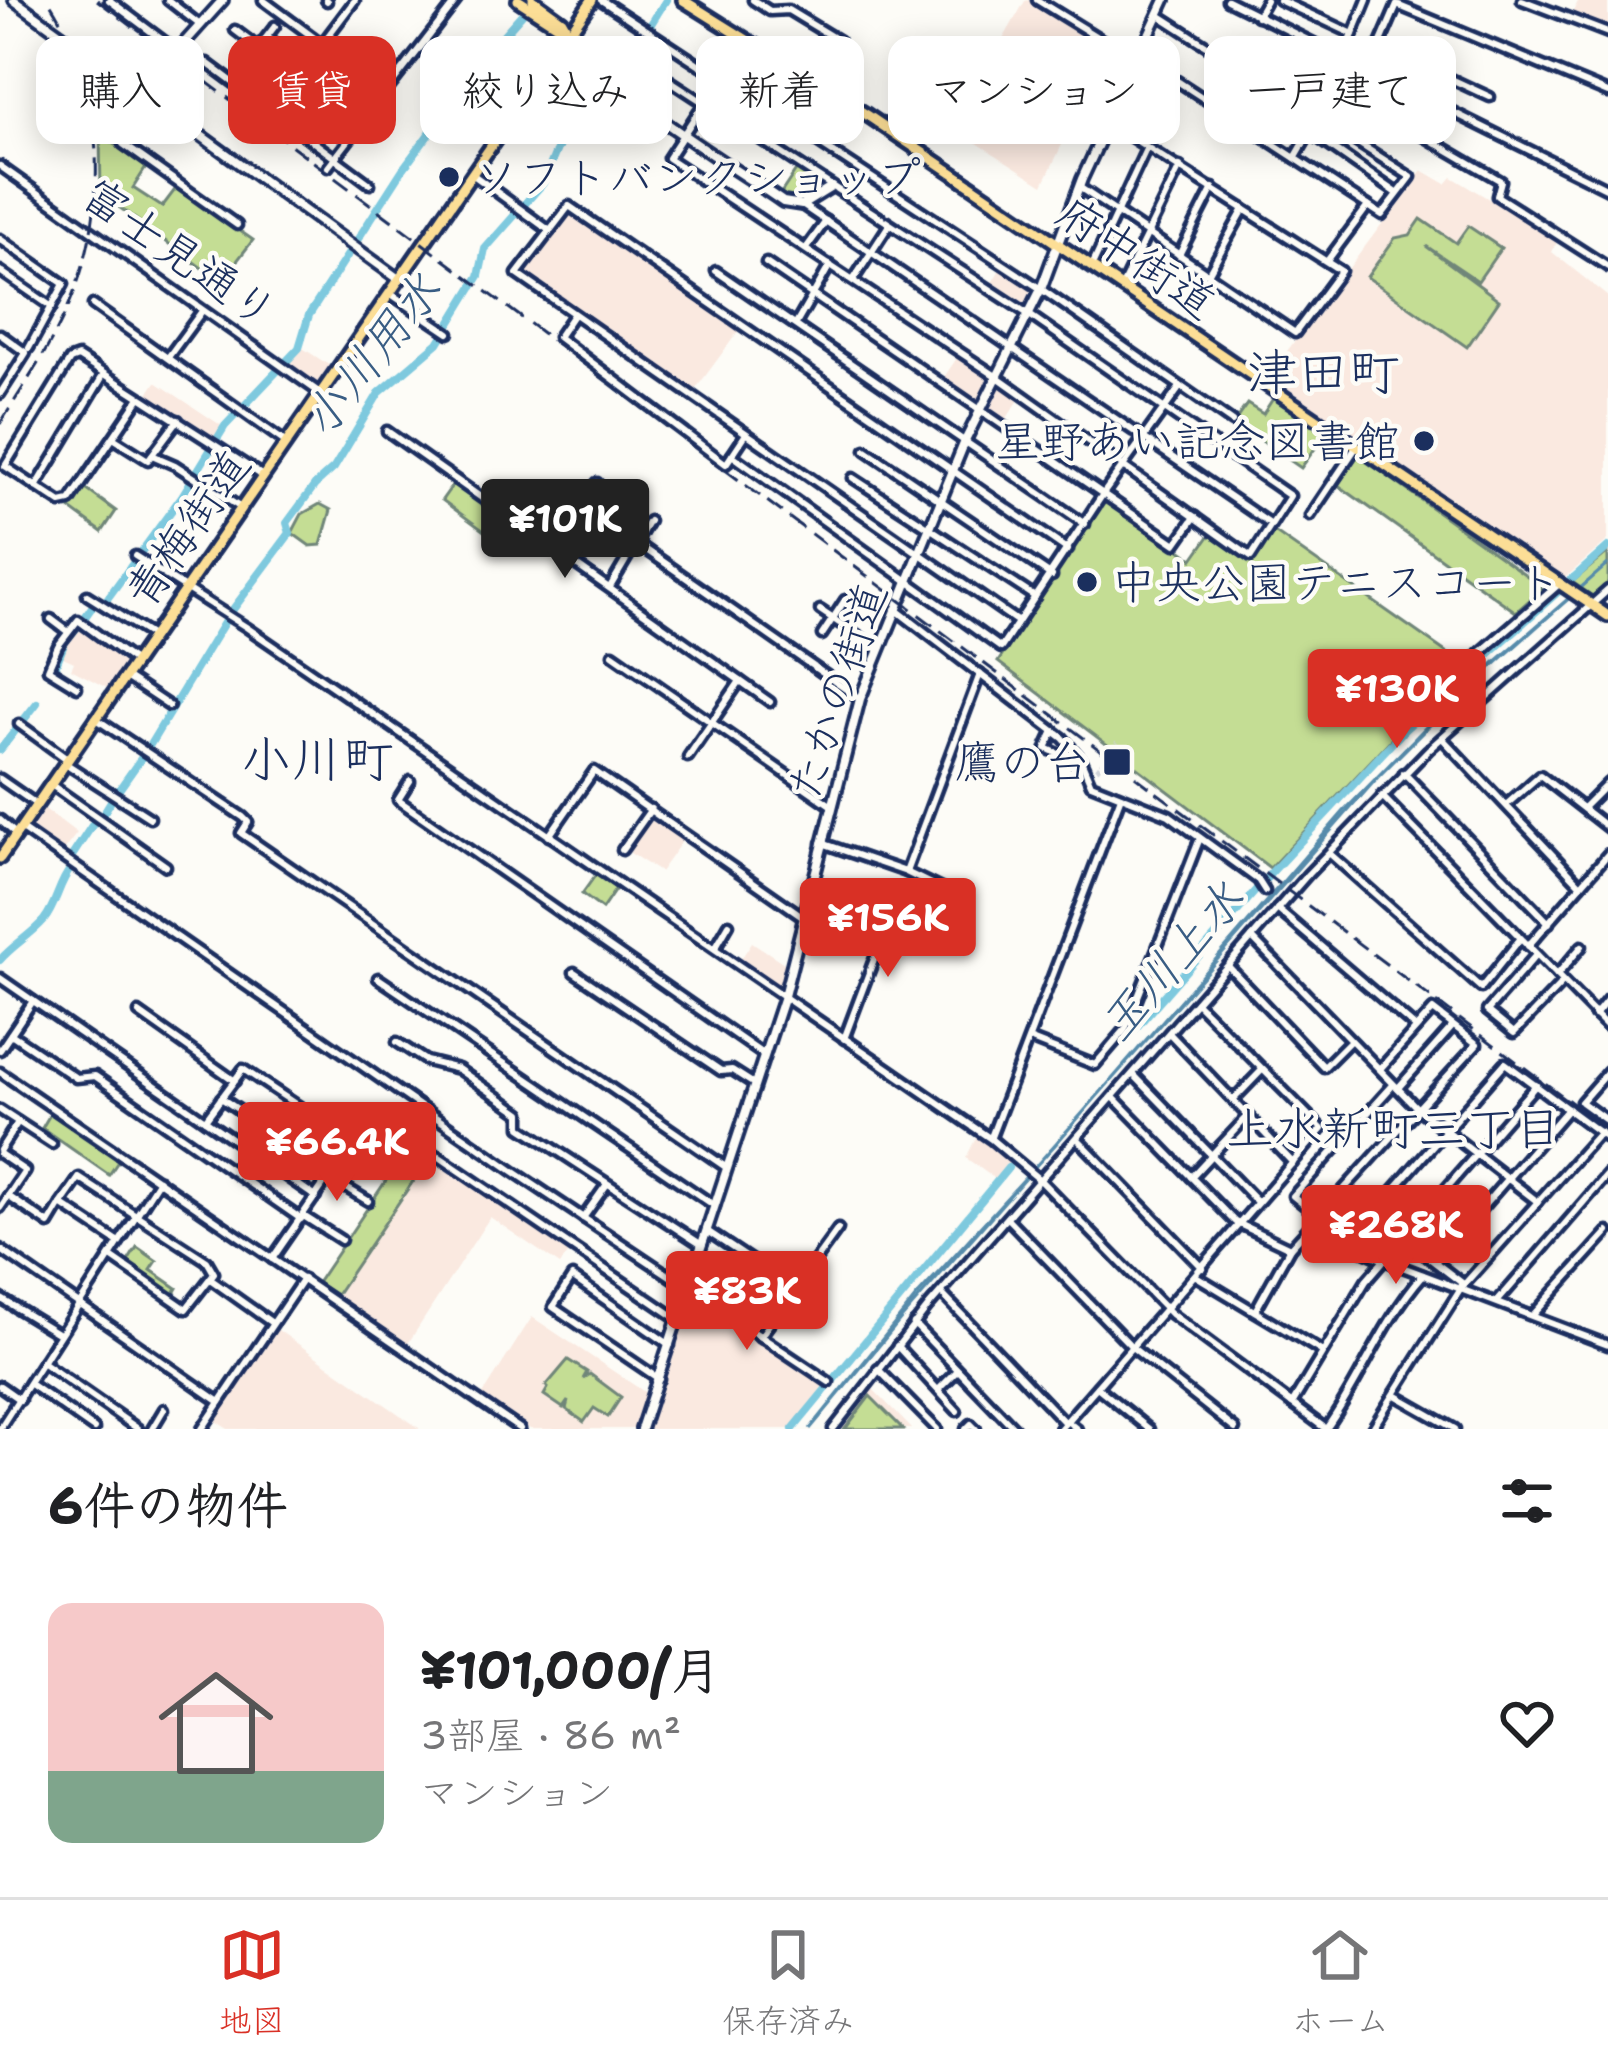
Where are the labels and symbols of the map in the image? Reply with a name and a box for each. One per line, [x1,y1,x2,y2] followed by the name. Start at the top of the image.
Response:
[473,147,921,207] place label: ソフトバンクショップ
[71,164,289,342] street label: 富士見通り
[436,164,462,190] marker: ソフトバンクショップ
[1046,182,1228,332] street label: 府中街道
[287,260,455,450] water label: 小川用水
[1246,338,1400,406] district label: 津田町
[995,411,1400,471] place label: 星野あい記念図書館
[1411,428,1437,454] marker: 星野あい記念図書館
[111,437,263,619] street label: 青梅街道
[481,479,649,581] pin: ¥101K
[1111,552,1562,612] place label: 中央公園テニスコート
[1074,569,1100,595] marker: 中央公園テニスコート
[774,575,900,807] street label: たかの街道
[1313,649,1481,751] pin: ¥130K
[240,725,394,793] district label: 小川町
[955,732,1090,792] place label: 鷹の台
[1101,746,1133,778] marker: 鷹の台
[1084,868,1258,1054] water label: 玉川上水
[804,878,972,980] pin: ¥156K
[1226,1096,1562,1160] district label: 上水新町三丁目
[239,1102,435,1204] pin: ¥66.4K
[1312,1185,1480,1287] pin: ¥268K
[676,1251,818,1353] pin: ¥83K

